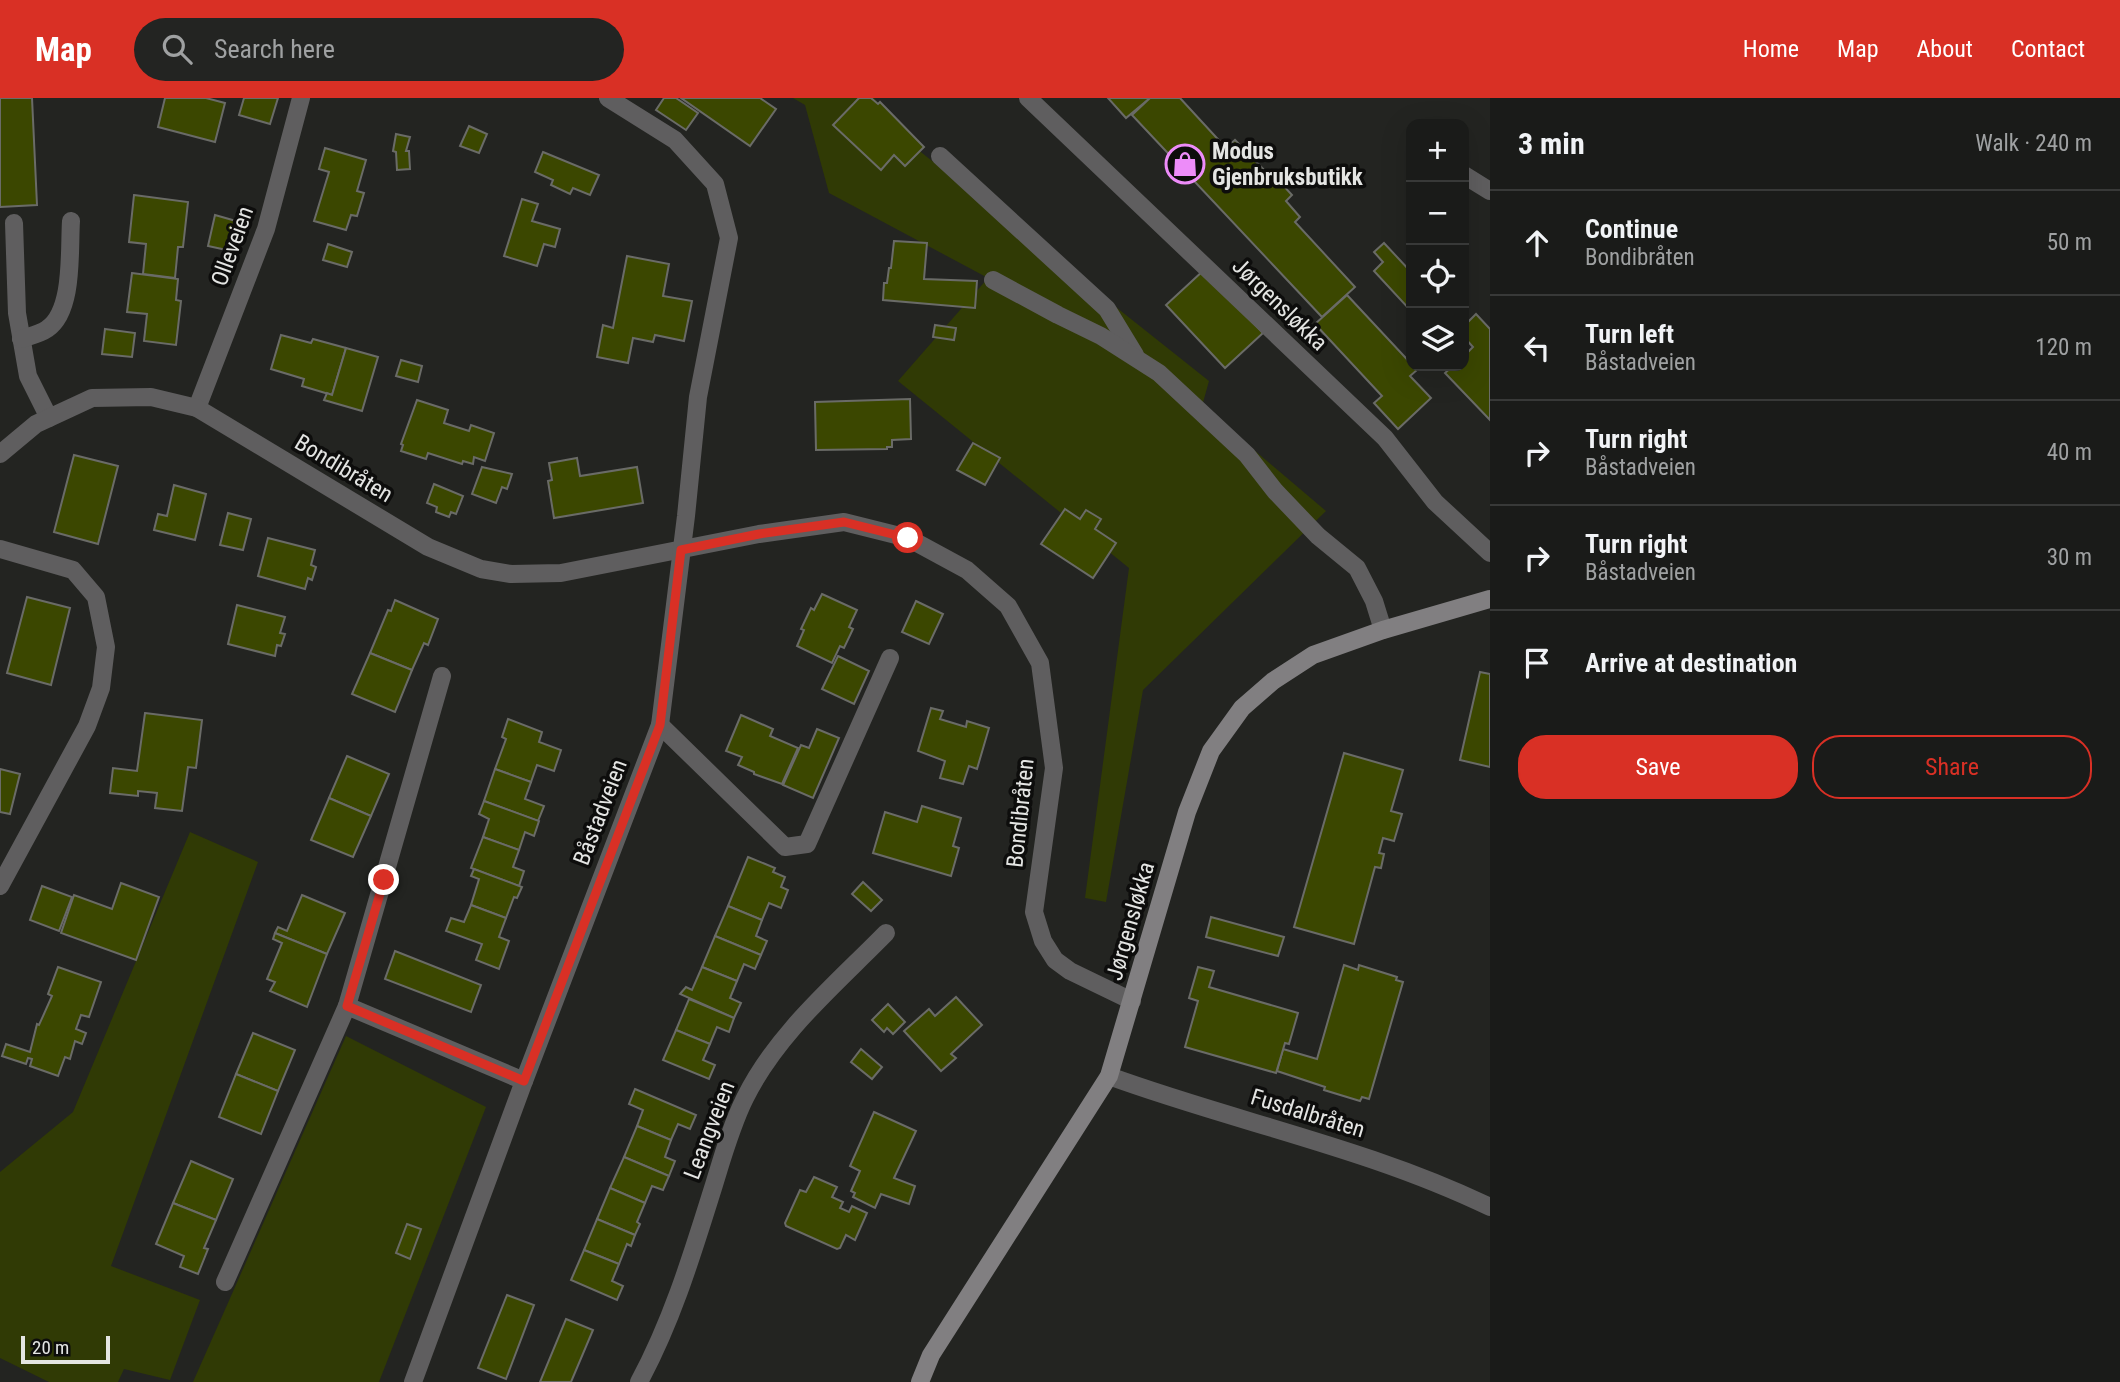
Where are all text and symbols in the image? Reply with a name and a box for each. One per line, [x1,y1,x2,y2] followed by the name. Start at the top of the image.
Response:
[134,18,624,81] search box
[35,30,92,69] text: Map
[158,30,196,68] icon: search
[214,34,335,64] text: Search here
[1743,35,1799,63] text: Home
[1837,35,1879,63] text: Map
[1917,35,1973,63] text: About
[2011,35,2085,63] text: Contact
[1406,119,1469,371] map controls
[1406,119,1469,182] button: +
[1518,126,1585,161] text: 3 min
[1975,130,2092,157] text: Walk · 240 m
[1212,138,1364,191] place label: Modus Gjenbruksbutikk
[1164,143,1206,185] shop icon: Modus Gjenbruksbutikk
[1406,182,1469,245] button: −
[206,203,259,290] street label: Olleveien
[1585,214,1678,244] text: Continue
[1518,224,1556,262] icon: ahead
[2047,229,2092,256] text: 50 m
[1585,244,1695,271] text: Bondibråten
[1406,245,1469,308] button: locate
[1227,252,1333,356] street label: Jørgensløkka
[1406,308,1469,371] button: layers
[1585,319,1674,349] text: Turn left
[1518,329,1556,367] icon: left
[2035,334,2092,361] text: 120 m
[1585,349,1696,376] text: Båstadveien
[1585,424,1687,454] text: Turn right
[290,429,398,508] street label: Bondibråten
[1518,434,1556,472] icon: right
[2047,439,2092,466] text: 40 m
[1585,454,1696,481] text: Båstadveien
[892,522,923,553] route start
[1585,529,1687,559] text: Turn right
[1518,539,1556,577] icon: right
[2047,544,2092,571] text: 30 m
[1585,559,1696,586] text: Båstadveien
[1518,644,1556,682] icon: arrive
[1585,648,1797,678] text: Arrive at destination
[1518,735,1798,799] button: Save
[1812,735,2092,799] button: Share
[568,756,633,869] street label: Båstadveien
[1001,757,1040,869] street label: Bondibråten
[1101,859,1160,983] street label: Jørgensløkka
[368,864,399,895] route end
[678,1077,741,1183] street label: Leangveien
[1248,1083,1368,1144] street label: Fusdalbråten
[21,1333,110,1365] scale bar
[32,1336,69,1359] text: 20 m

